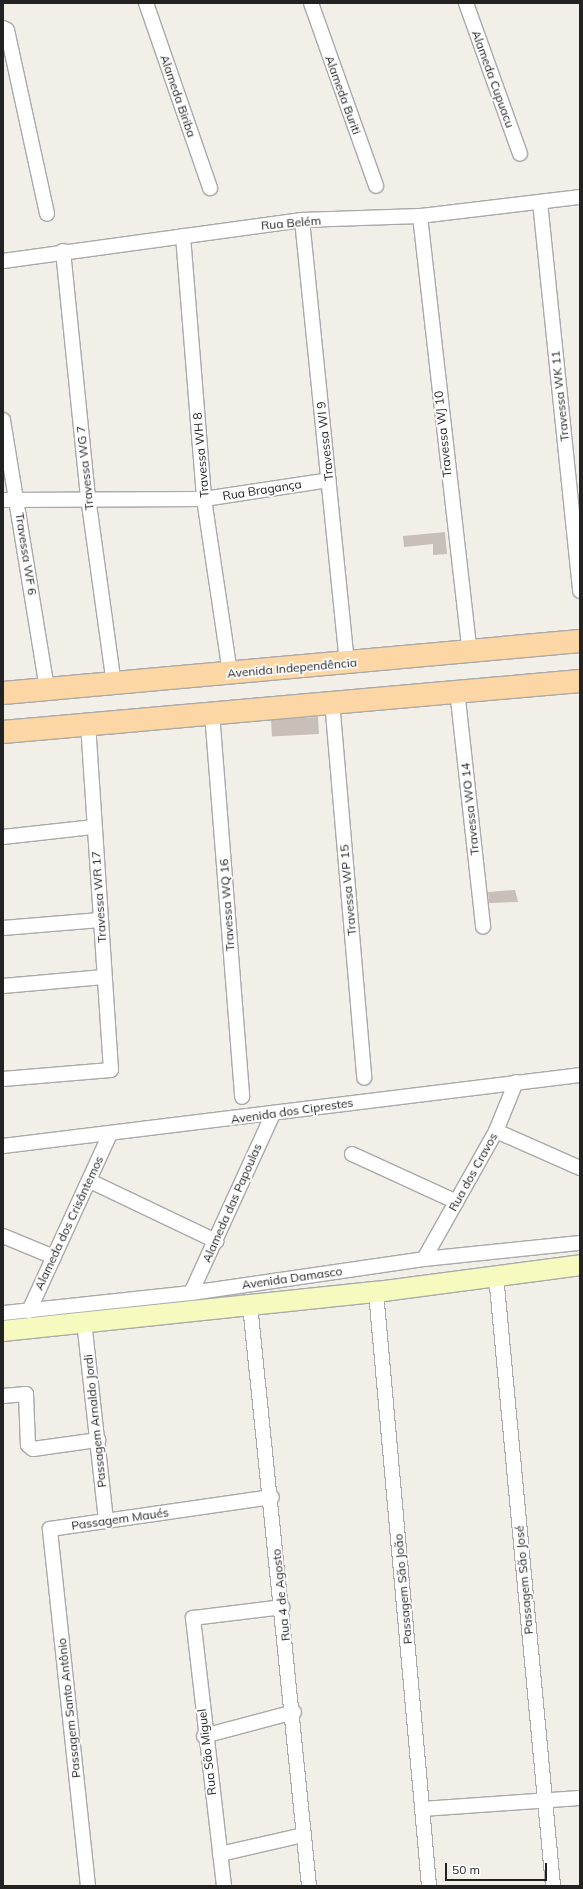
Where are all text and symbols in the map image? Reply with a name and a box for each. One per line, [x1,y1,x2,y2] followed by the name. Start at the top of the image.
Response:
[469,28,517,130] street label: Alameda Cupuacu
[157,53,199,139] street label: Alameda Biriba
[322,54,364,136] street label: Alameda Buriti
[260,213,322,233] street label: Rua Belém
[548,350,572,442] street label: Travessa WK 11
[431,390,455,478] street label: Travessa WJ 10
[314,401,336,481] street label: Travessa WI 9
[190,412,212,498] street label: Travessa WH 8
[73,425,97,511] street label: Travessa WG 7
[221,477,303,503] street label: Rua Bragança
[12,512,40,596] street label: Travessa WF 6
[227,655,357,681] street label: Avenida Independência
[458,762,482,856] street label: Travessa WO 14
[337,844,359,936] street label: Travessa WP 15
[89,851,109,943] street label: Travessa WR 17
[217,858,237,952] street label: Travessa WQ 16
[230,1095,354,1127] street label: Avenida dos Ciprestes
[446,1130,500,1214] street label: Rua dos Cravos
[199,1141,265,1265] street label: Alameda das Papoulas
[32,1154,106,1292] street label: Alameda dos Crisântemos
[241,1264,343,1292] street label: Avenida Damasco
[81,1354,109,1488] street label: Passagem Arnaldo Jordi
[70,1505,170,1533] street label: Passagem Maués
[512,1525,536,1635] street label: Passagem São José
[391,1533,415,1645] street label: Passagem São João
[269,1548,293,1642] street label: Rua 4 de Agosto
[54,1637,84,1779] street label: Passagem Santo Antônio
[195,1708,219,1796] street label: Rua São Miguel
[447,1855,549,1881] scale bar
[452,1862,480,1877] text: 50 m

